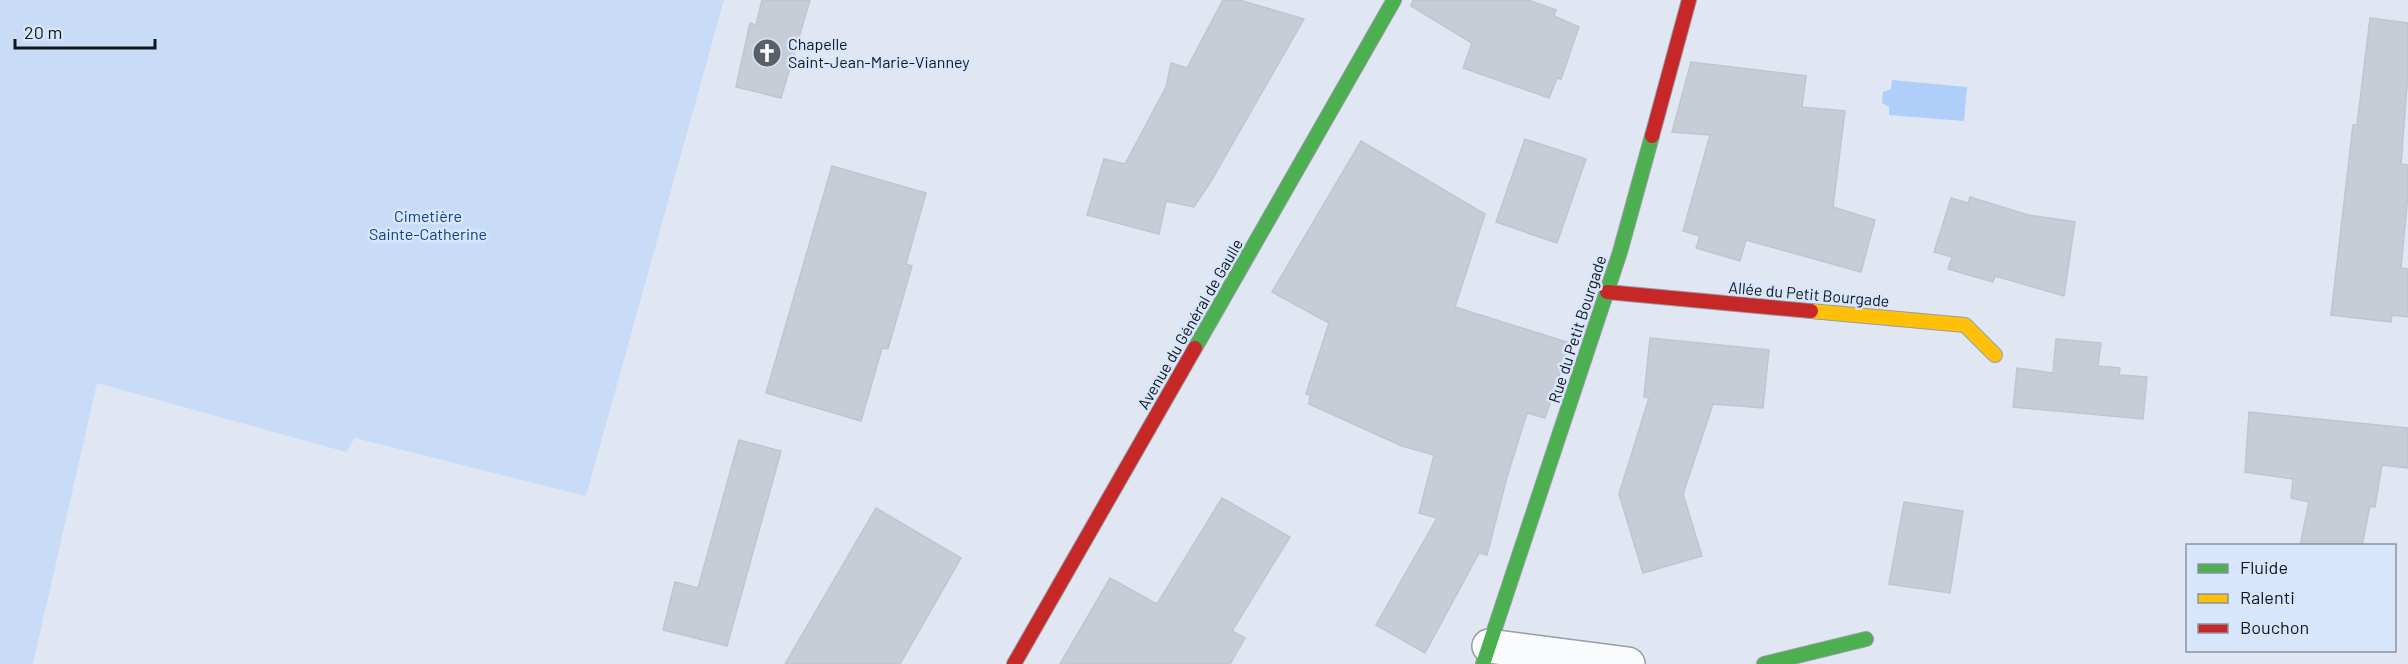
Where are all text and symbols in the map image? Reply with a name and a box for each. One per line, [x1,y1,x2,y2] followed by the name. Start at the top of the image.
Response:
[15,12,154,50] scale bar
[24,21,62,43] text: 20 m
[788,34,970,71] place label: Chapelle Saint-Jean-Marie-Vianney
[751,37,783,69] church icon: Chapelle Saint-Jean-Marie-Vianney
[369,206,487,243] park label: Cimetière Sainte-Catherine
[1133,235,1246,412] street label: Avenue du Général de Gaulle
[1544,253,1609,405] street label: Rue du Petit Bourgade
[1728,277,1890,310] street label: Allée du Petit Bourgade
[2186,544,2396,652] legend
[2240,556,2288,578] text: Fluide
[2240,586,2295,608] text: Ralenti
[2240,616,2309,638] text: Bouchon

